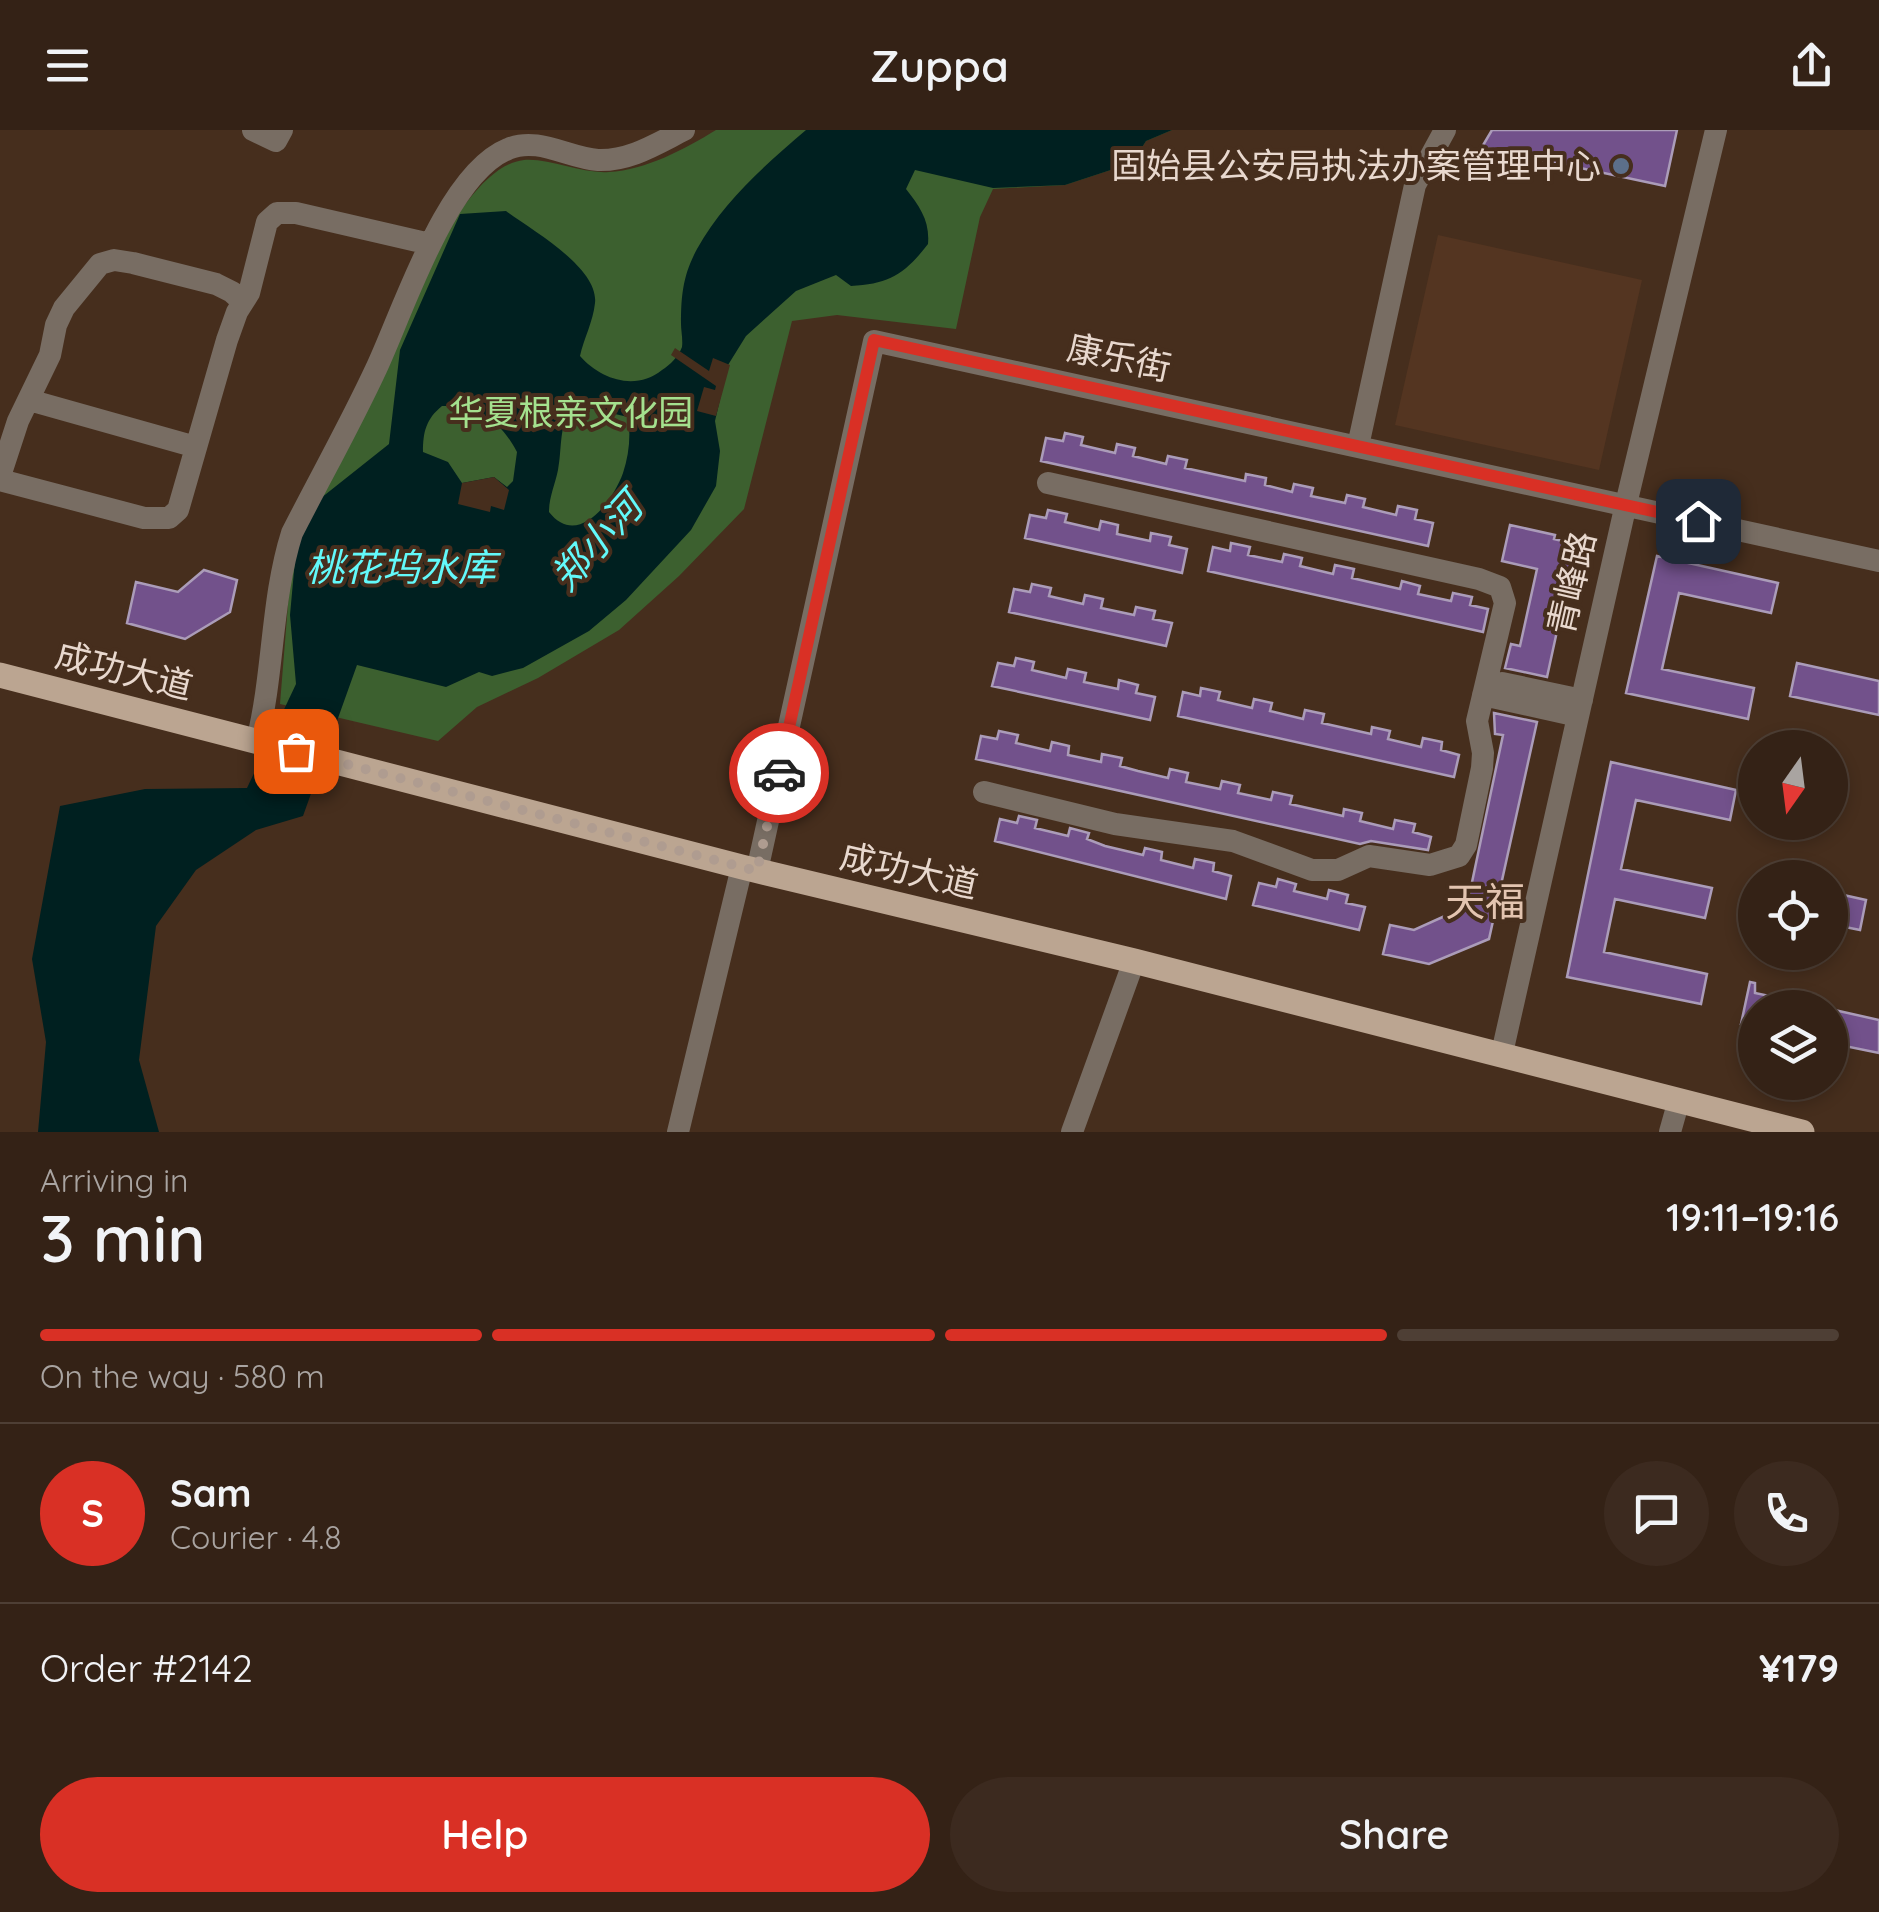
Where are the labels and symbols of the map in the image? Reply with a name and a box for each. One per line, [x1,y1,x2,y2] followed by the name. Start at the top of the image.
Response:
[1111,143,1601,187] place label: 固始县公安局执法办案管理中心
[1610,155,1632,177] marker: 固始县公安局执法办案管理中心
[1063,325,1175,389] street label: 康乐街
[448,390,694,434] park label: 华夏根亲文化园
[540,478,657,600] water label: 郑小河
[1656,479,1741,564] pin
[1538,527,1604,639] street label: 青峰路
[306,543,502,591] water label: 桃花坞水库
[51,632,197,708] street label: 成功大道
[254,709,339,794] pin
[729,723,829,823] courier
[1738,730,1848,840] north arrow
[836,833,982,907] street label: 成功大道
[1445,876,1525,926] district label: 天福

